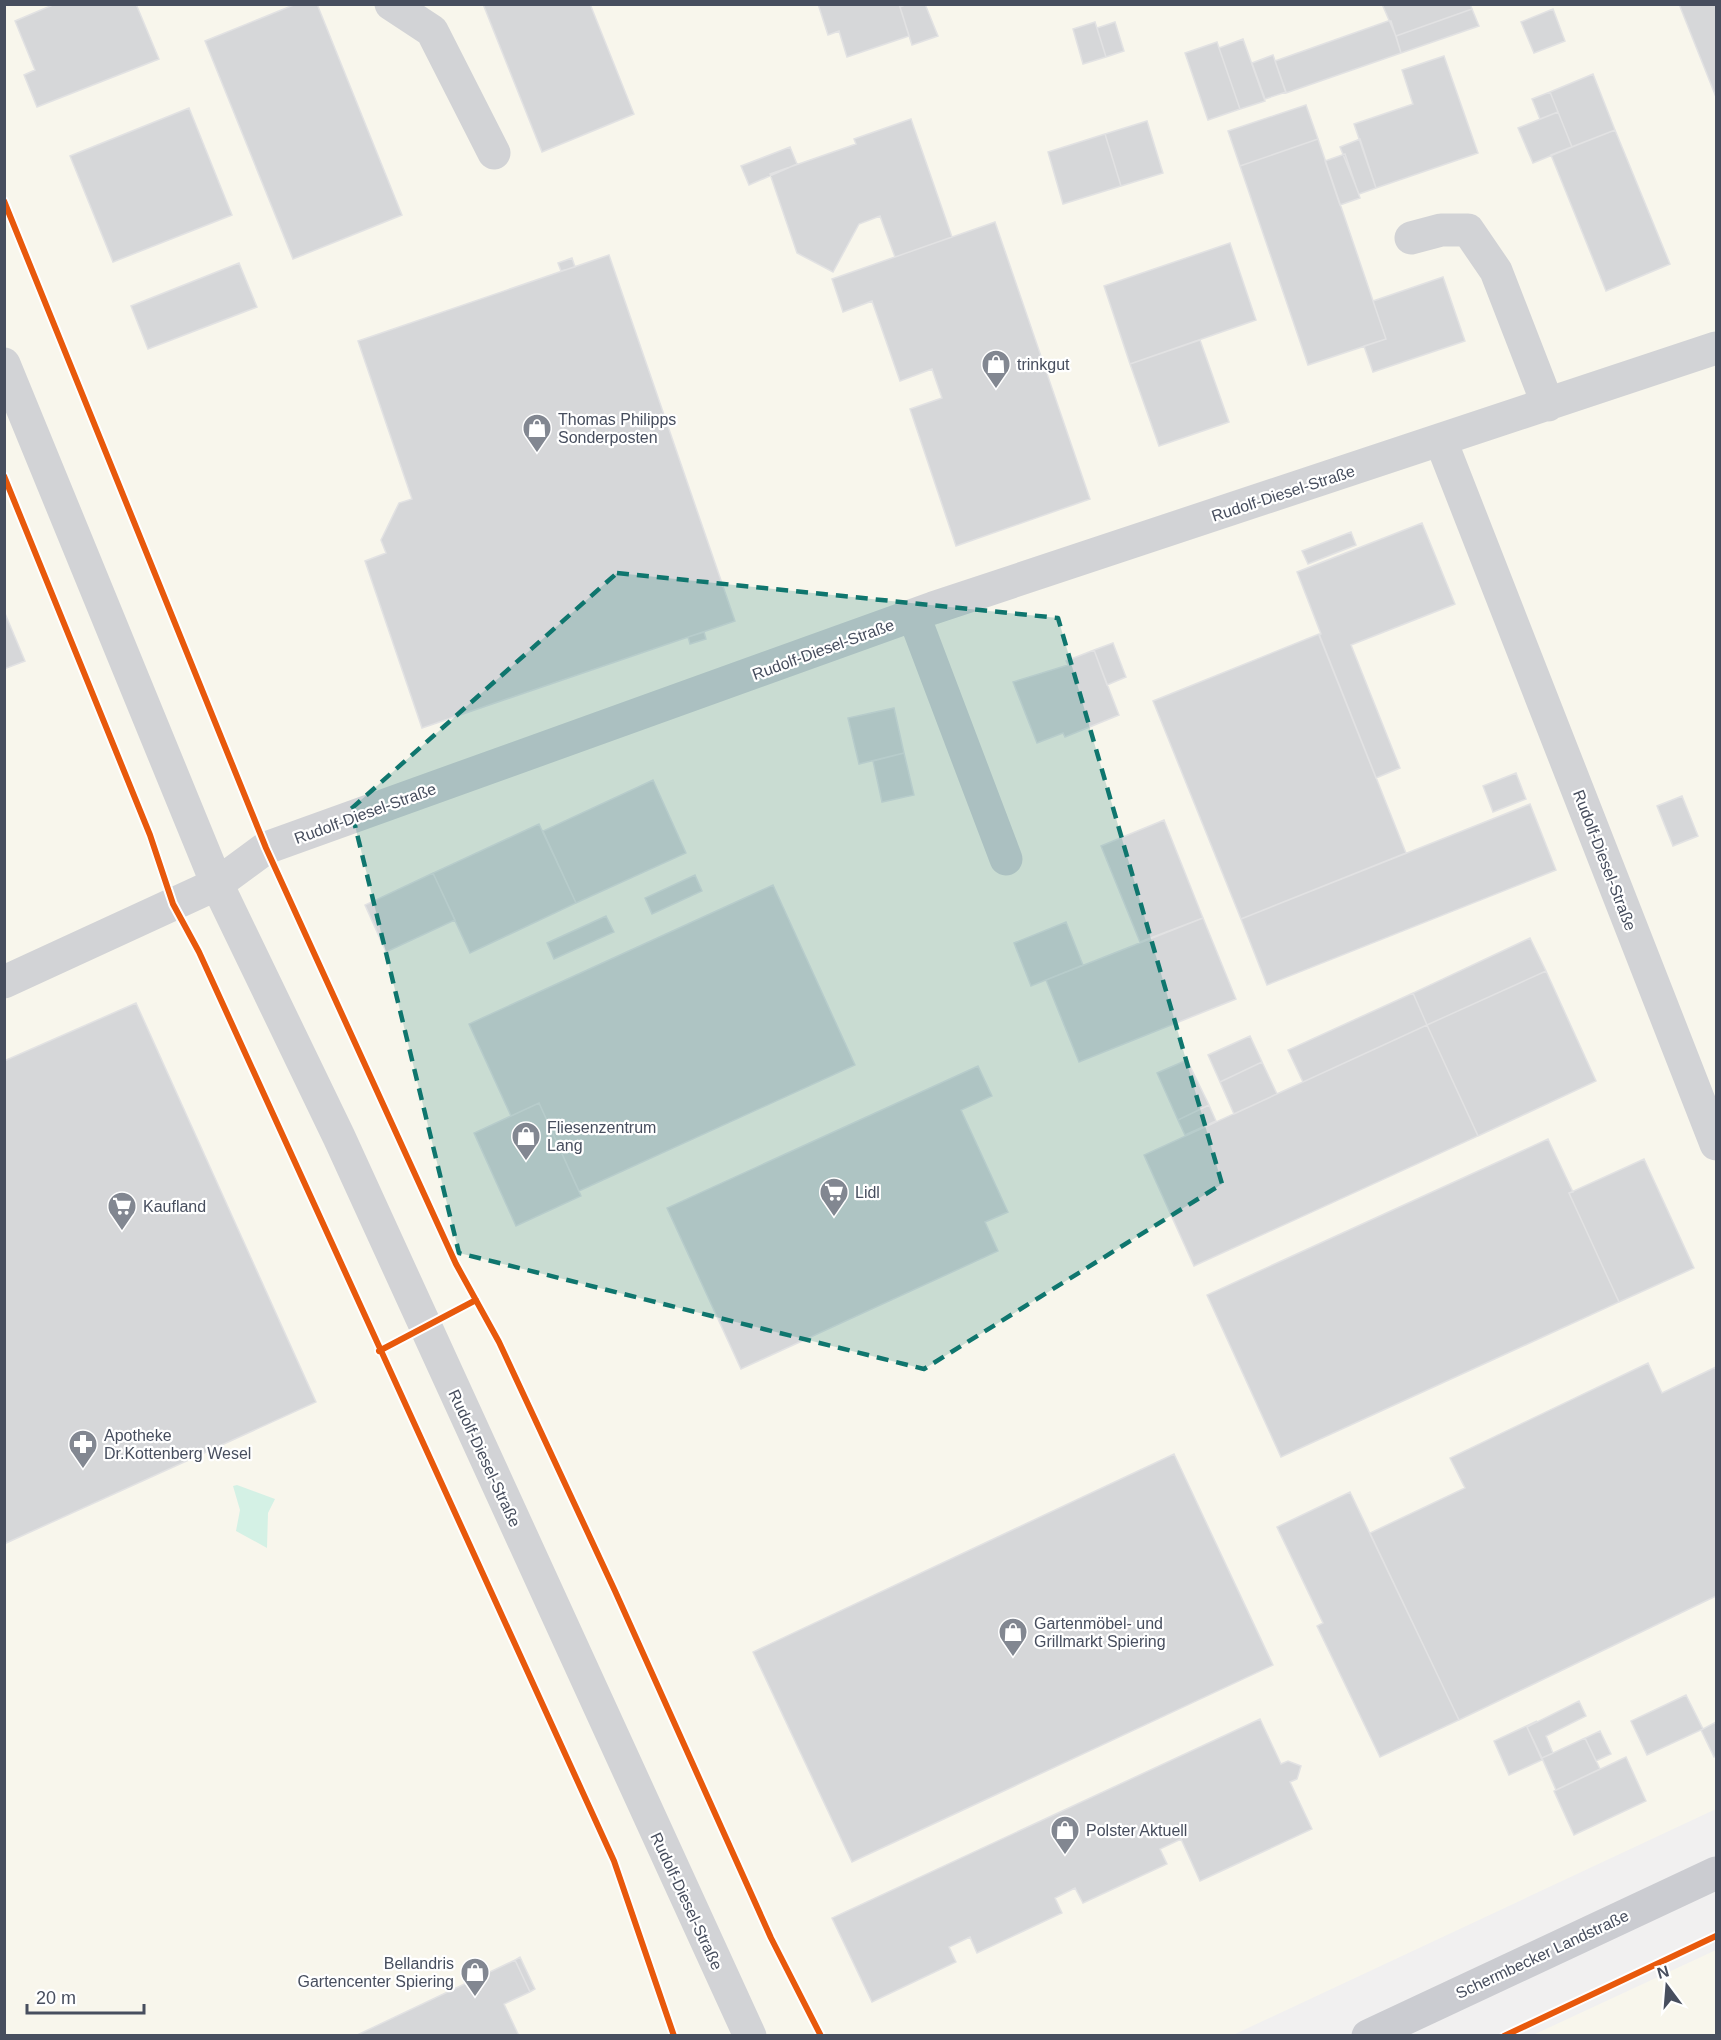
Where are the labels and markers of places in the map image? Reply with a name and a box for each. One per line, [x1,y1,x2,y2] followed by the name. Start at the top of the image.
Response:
[980,348,1012,390] shop icon: trinkgut
[1017,356,1070,373] place label: trinkgut
[558,411,676,446] place label: Thomas Philipps Sonderposten
[521,412,553,454] shop icon: Thomas Philipps Sonderposten
[547,1119,656,1154] place label: Fliesenzentrum Lang
[510,1120,542,1162] shop icon: Fliesenzentrum Lang
[818,1176,850,1218] supermarket icon: Lidl
[855,1184,880,1201] place label: Lidl
[106,1190,138,1232] supermarket icon: Kaufland
[143,1198,206,1215] place label: Kaufland
[104,1427,251,1462] place label: Apotheke Dr.Kottenberg Wesel
[67,1428,99,1470] pharmacy icon: Apotheke Dr.Kottenberg Wesel
[1034,1615,1166,1650] place label: Gartenmöbel- und Grillmarkt Spiering
[997,1616,1029,1658] shop icon: Gartenmöbel- und Grillmarkt Spiering
[1049,1814,1081,1856] shop icon: Polster Aktuell
[1086,1822,1187,1839] place label: Polster Aktuell
[297,1955,454,1990] place label: Bellandris Gartencenter Spiering
[459,1956,491,1998] shop icon: Bellandris Gartencenter Spiering

